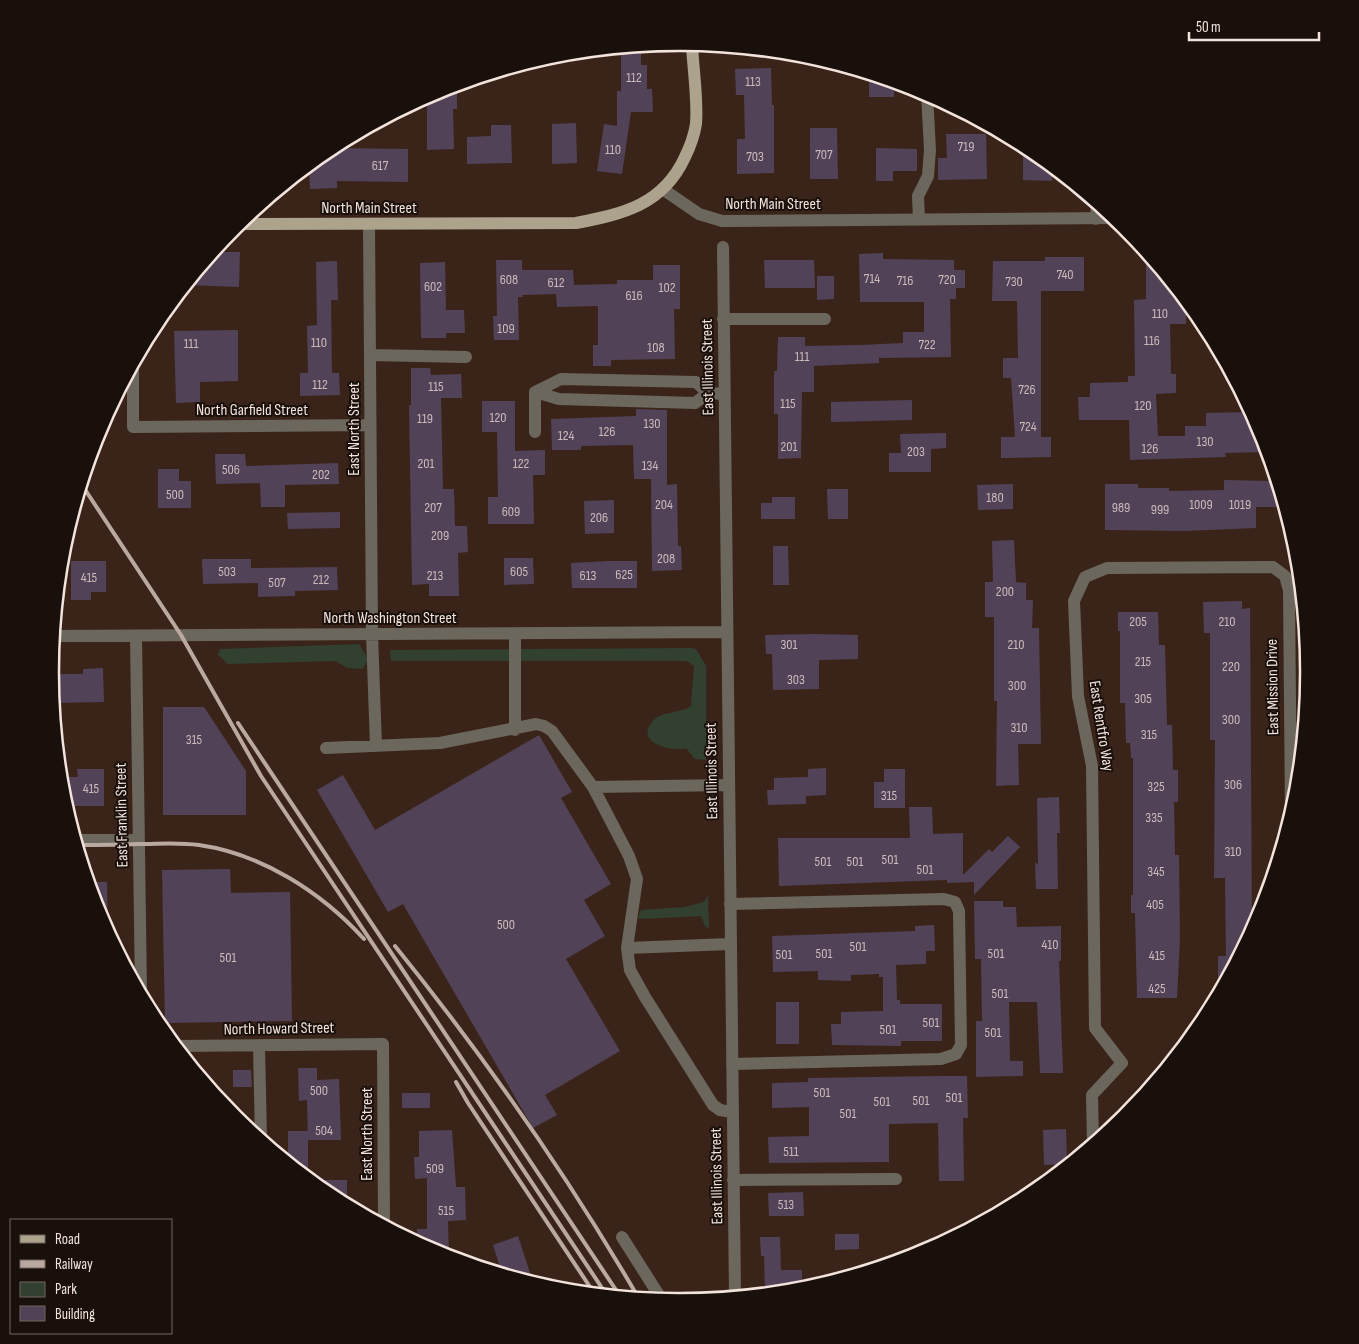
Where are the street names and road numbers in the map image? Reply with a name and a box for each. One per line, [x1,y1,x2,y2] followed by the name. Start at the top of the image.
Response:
[725,195,821,214] street label: North Main Street
[321,199,417,218] street label: North Main Street
[698,318,718,416] street label: East Illinois Street
[345,382,364,476] street label: East North Street
[196,401,308,420] street label: North Garfield Street
[323,609,457,628] street label: North Washington Street
[1263,639,1283,735] street label: East Mission Drive
[1084,679,1118,773] street label: East Rentfro Way
[702,722,722,820] street label: East Illinois Street
[112,762,132,867] street label: East Franklin Street
[223,1019,335,1039] street label: North Howard Street
[358,1087,377,1181] street label: East North Street
[707,1127,727,1225] street label: East Illinois Street

